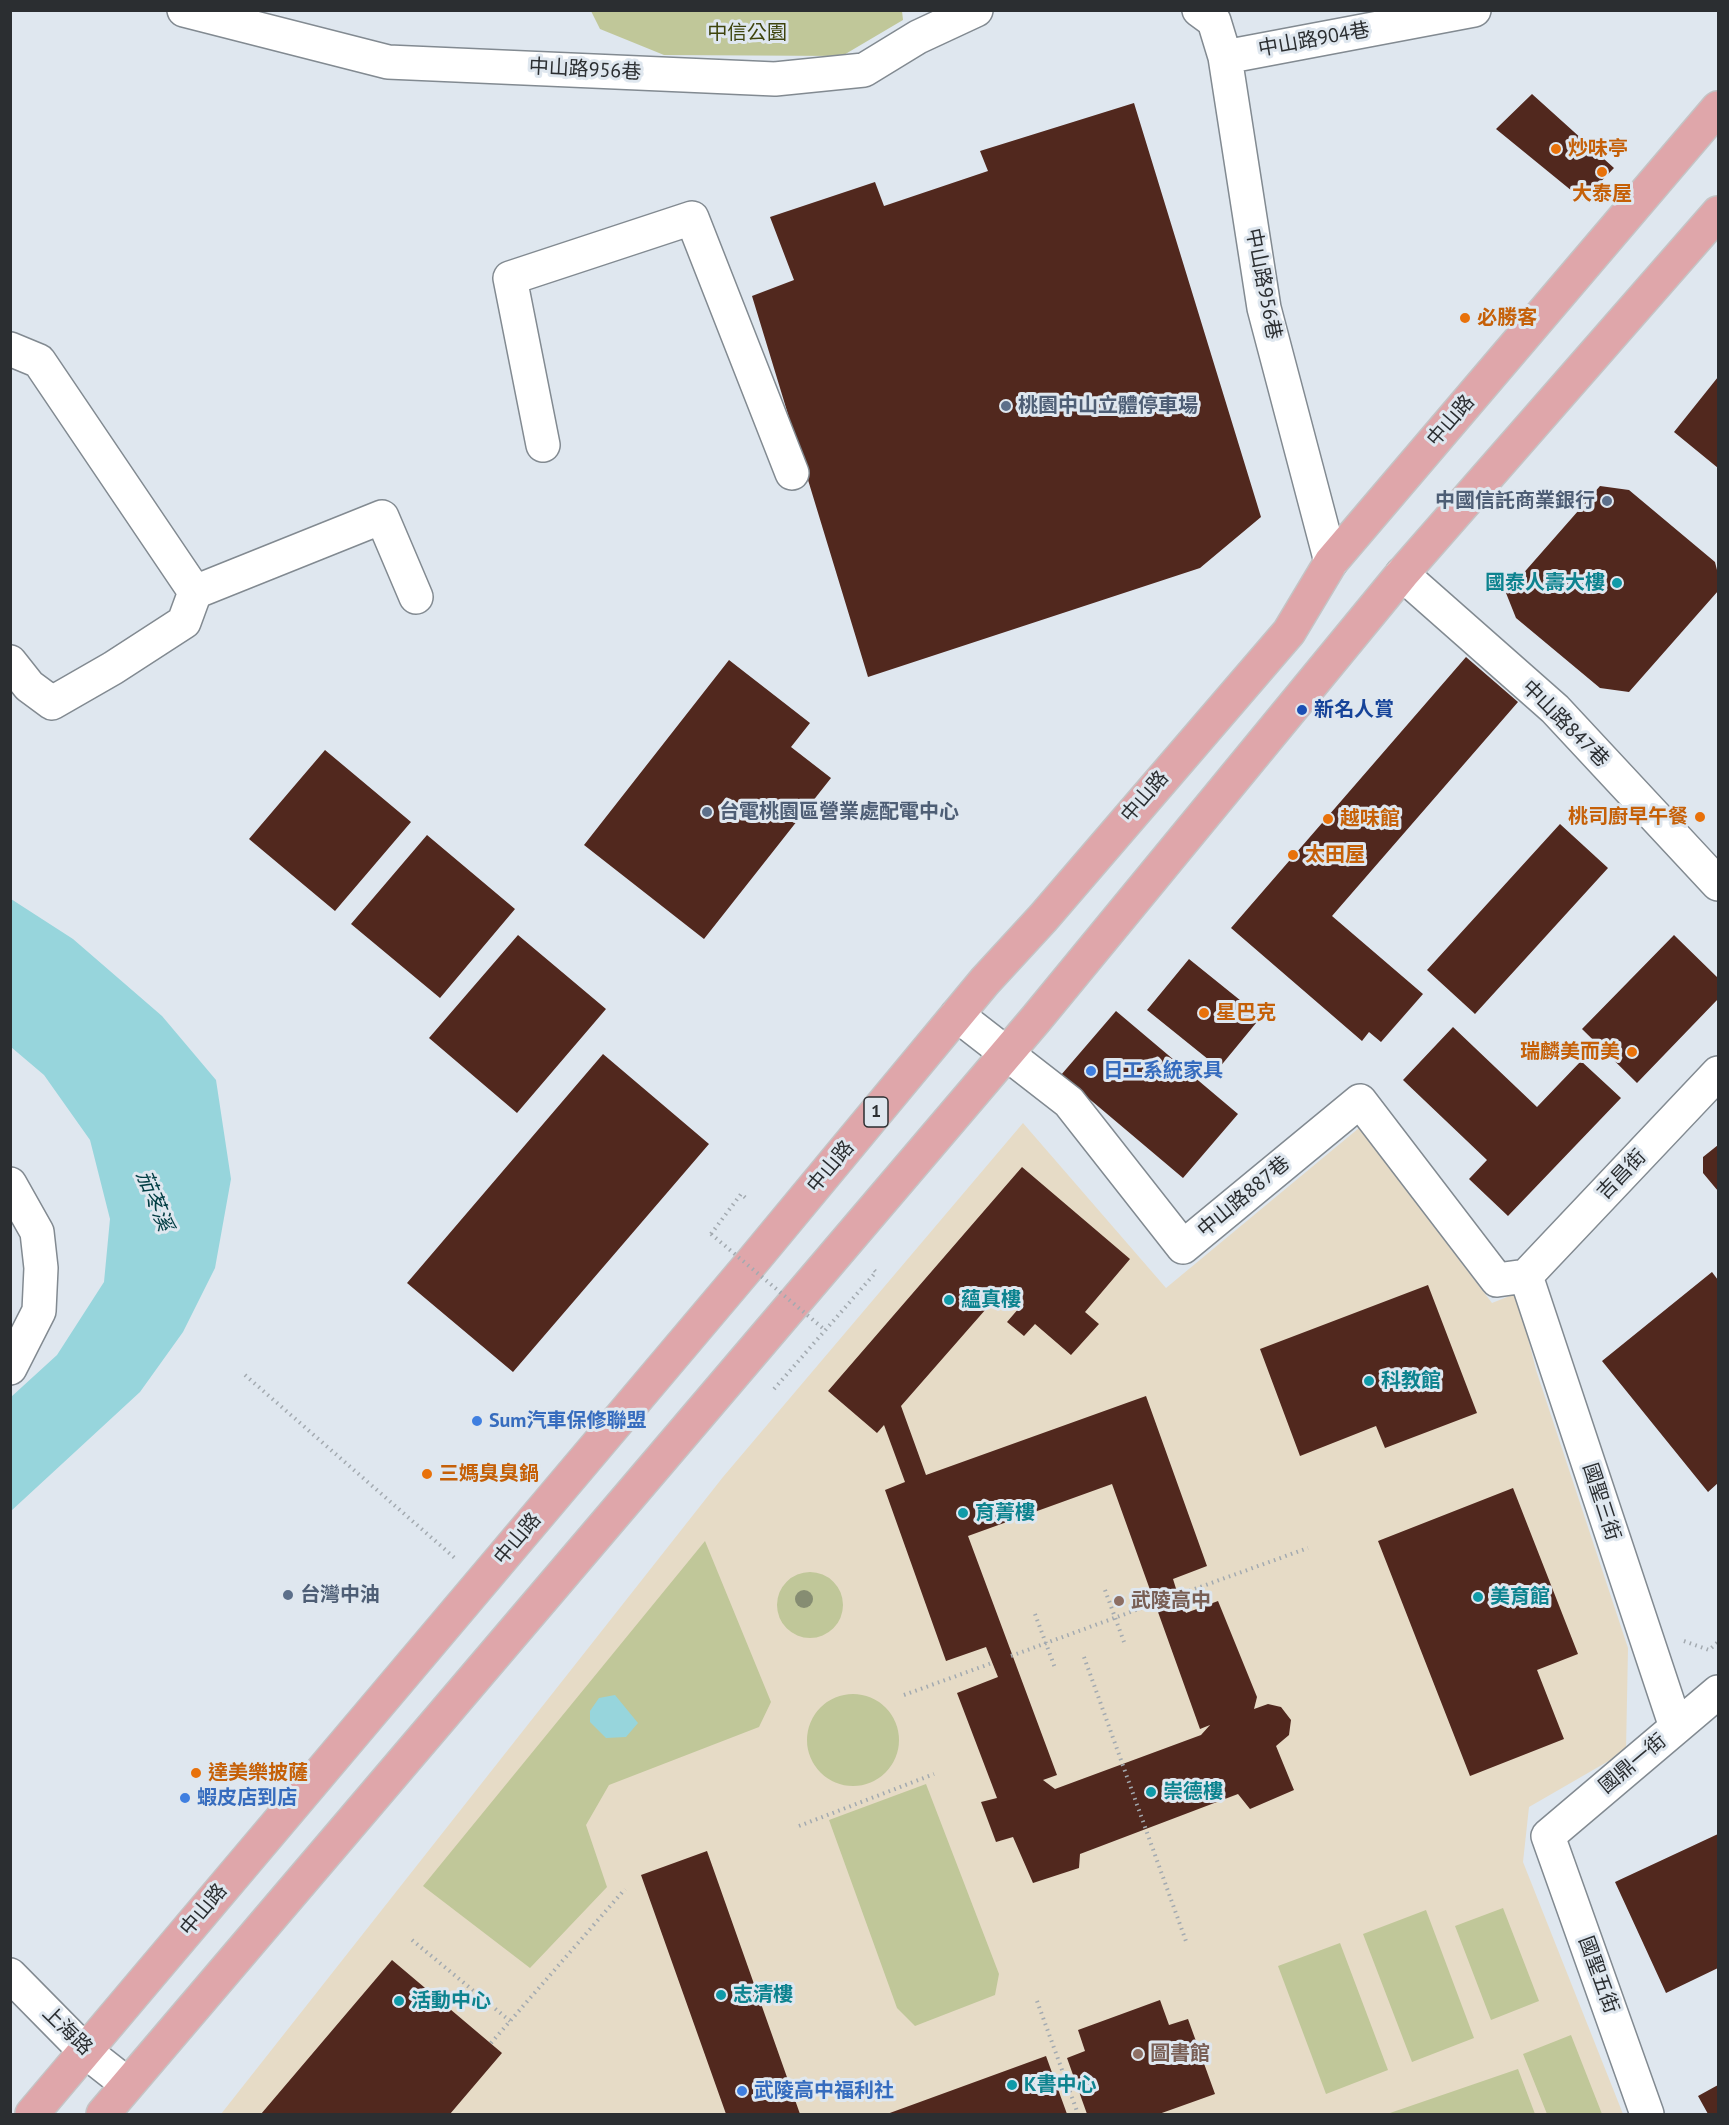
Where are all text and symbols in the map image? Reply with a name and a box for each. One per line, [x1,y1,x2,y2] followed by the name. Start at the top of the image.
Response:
[1256,18,1372,62] street label: 中山路904巷
[707,21,787,45] park label: 中信公園
[528,55,642,85] street label: 中山路956巷
[1568,137,1628,161] place label: 炒味亭
[1549,142,1563,156] marker: 炒味亭
[1595,165,1609,179] marker: 大泰屋
[1572,182,1632,206] place label: 大泰屋
[1240,226,1286,342] street label: 中山路956巷
[1477,306,1537,330] place label: 必勝客
[1458,311,1472,325] marker: 必勝客
[1422,390,1480,452] street label: 中山路
[1018,394,1198,418] place label: 桃園中山立體停車場
[999,399,1013,413] marker: 桃園中山立體停車場
[1435,489,1595,513] place label: 中國信託商業銀行
[1600,494,1614,508] marker: 中國信託商業銀行
[1485,571,1605,595] place label: 國泰人壽大樓
[1610,576,1624,590] marker: 國泰人壽大樓
[1517,676,1613,772] street label: 中山路847巷
[1314,698,1394,722] place label: 新名人賞
[1295,703,1309,717] marker: 新名人賞
[1116,766,1174,828] street label: 中山路
[719,800,959,824] place label: 台電桃園區營業處配電中心
[700,805,714,819] marker: 台電桃園區營業處配電中心
[1568,805,1688,829] place label: 桃司廚早午餐
[1340,807,1400,831] place label: 越味館
[1693,810,1707,824] marker: 桃司廚早午餐
[1321,812,1335,826] marker: 越味館
[1305,843,1365,867] place label: 太田屋
[1286,848,1300,862] marker: 太田屋
[1216,1001,1276,1025] place label: 星巴克
[1197,1006,1211,1020] marker: 星巴克
[1520,1040,1620,1064] place label: 瑞麟美而美
[1625,1045,1639,1059] marker: 瑞麟美而美
[1103,1059,1223,1083] place label: 日工系統家具
[1084,1064,1098,1078] marker: 日工系統家具
[864,1097,888,1127] road number: 1
[803,1136,859,1198] street label: 中山路
[1593,1145,1651,1205] street label: 吉昌街
[1193,1152,1295,1242] street label: 中山路887巷
[131,1167,177,1235] water label: 茄苳溪
[961,1288,1021,1312] place label: 蘊真樓
[942,1293,956,1307] marker: 蘊真樓
[1381,1369,1441,1393] place label: 科教館
[1362,1374,1376,1388] marker: 科教館
[489,1409,646,1433] place label: Sum汽車保修聯盟
[470,1414,484,1428] marker: Sum汽車保修聯盟
[1577,1460,1625,1544] street label: 國聖三街
[439,1462,539,1486] place label: 三媽臭臭鍋
[420,1467,434,1481] marker: 三媽臭臭鍋
[975,1501,1035,1525] place label: 育菁樓
[956,1506,970,1520] marker: 育菁樓
[490,1508,546,1570] street label: 中山路
[300,1583,380,1607] place label: 台灣中油
[1490,1585,1550,1609] place label: 美育館
[281,1588,295,1602] marker: 台灣中油
[1131,1589,1211,1613] place label: 武陵高中
[1471,1590,1485,1604] marker: 美育館
[1112,1594,1126,1608] marker: 武陵高中
[1595,1729,1671,1799] street label: 國鼎一街
[208,1761,308,1785] place label: 達美樂披薩
[189,1766,203,1780] marker: 達美樂披薩
[1163,1780,1223,1804] place label: 崇德樓
[1144,1785,1158,1799] marker: 崇德樓
[197,1786,297,1810] place label: 蝦皮店到店
[178,1791,192,1805] marker: 蝦皮店到店
[176,1879,232,1941] street label: 中山路
[1573,1933,1623,2017] street label: 國聖五街
[733,1983,793,2007] place label: 志清樓
[714,1988,728,2002] marker: 志清樓
[411,1989,491,2013] place label: 活動中心
[392,1994,406,2008] marker: 活動中心
[37,2002,97,2060] street label: 上海路
[1150,2042,1210,2066] place label: 圖書館
[1131,2047,1145,2061] marker: 圖書館
[1024,2073,1096,2097] place label: K書中心
[1005,2078,1019,2092] marker: K書中心
[754,2079,894,2103] place label: 武陵高中福利社
[735,2084,749,2098] marker: 武陵高中福利社

